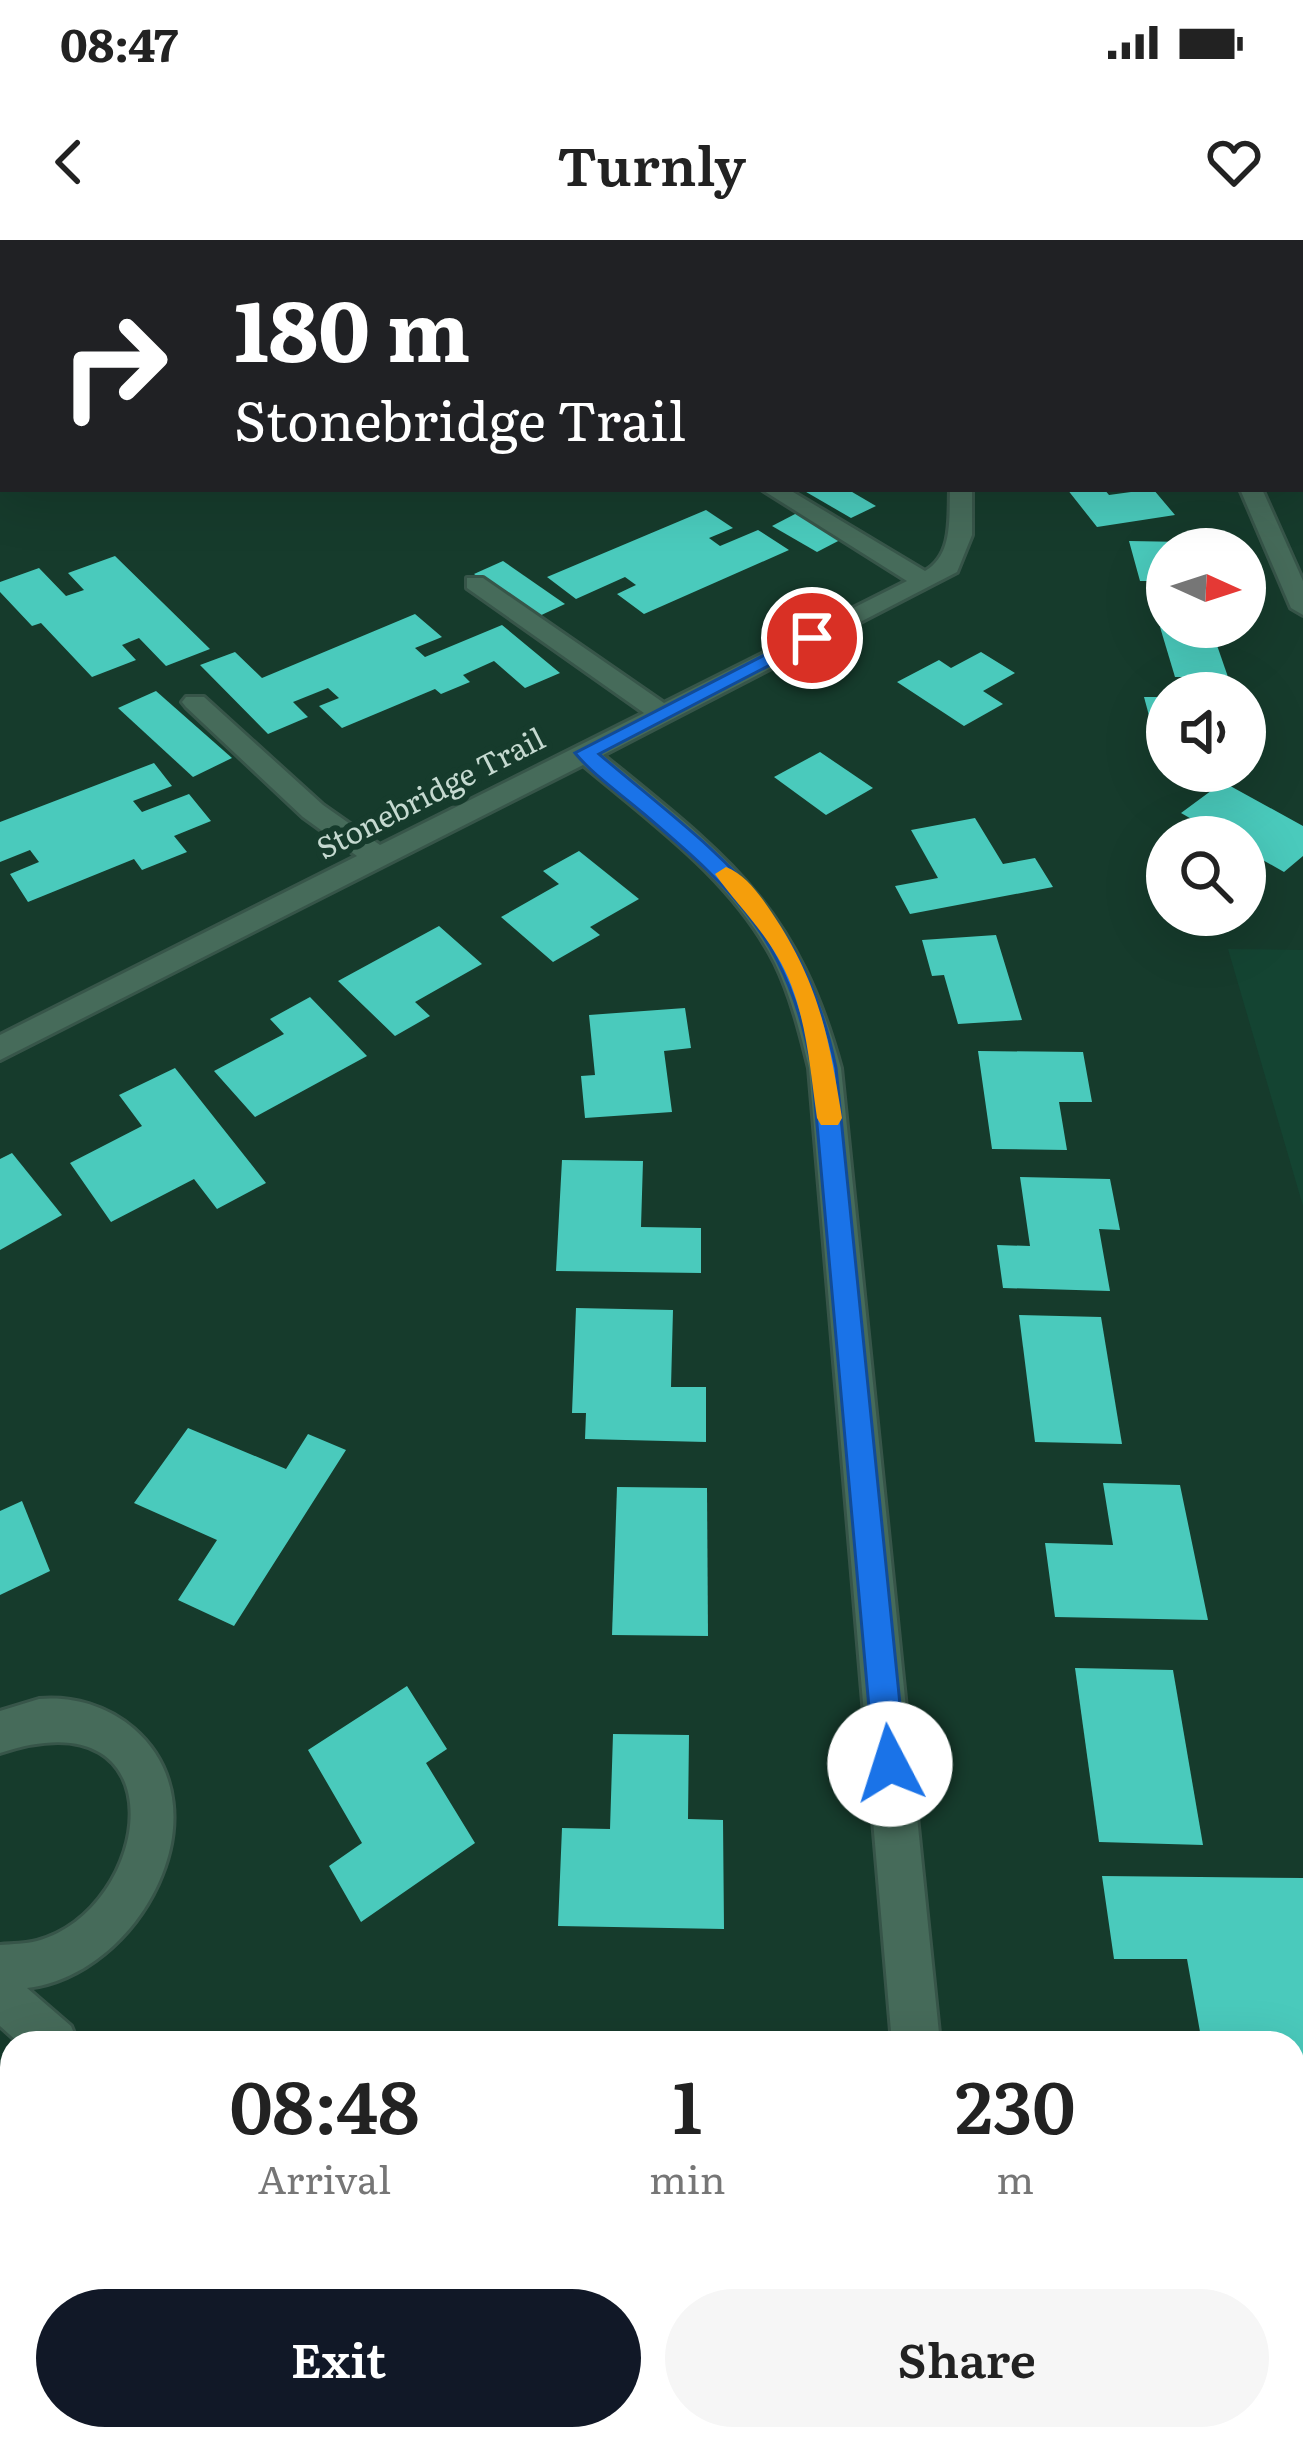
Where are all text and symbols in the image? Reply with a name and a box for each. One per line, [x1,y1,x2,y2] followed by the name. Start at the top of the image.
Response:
[60,9,178,76] text: 08:47
[557,122,746,203] text: Turnly
[36,129,102,195] icon: back
[1201,129,1267,195] icon: heart
[234,263,471,388] text: 180 m
[36,288,192,444] icon: right
[234,377,686,458] text: Stonebridge Trail
[1146,528,1266,648] north arrow
[1146,528,1266,936] map controls
[761,587,863,689] pin
[779,605,845,671] icon: arrive
[1146,672,1266,792] button: sound
[308,715,552,868] street label: Stonebridge Trail
[1146,816,1266,936] button: search
[827,1701,953,1827] position arrow
[229,2049,420,2156] text: 08:48
[672,2049,702,2156] text: 1
[955,2049,1076,2156] text: 230
[258,2148,391,2206] text: Arrival
[649,2148,726,2206] text: min
[996,2148,1034,2206] text: m
[36,2289,641,2427] button: Exit
[665,2289,1269,2427] button: Share

